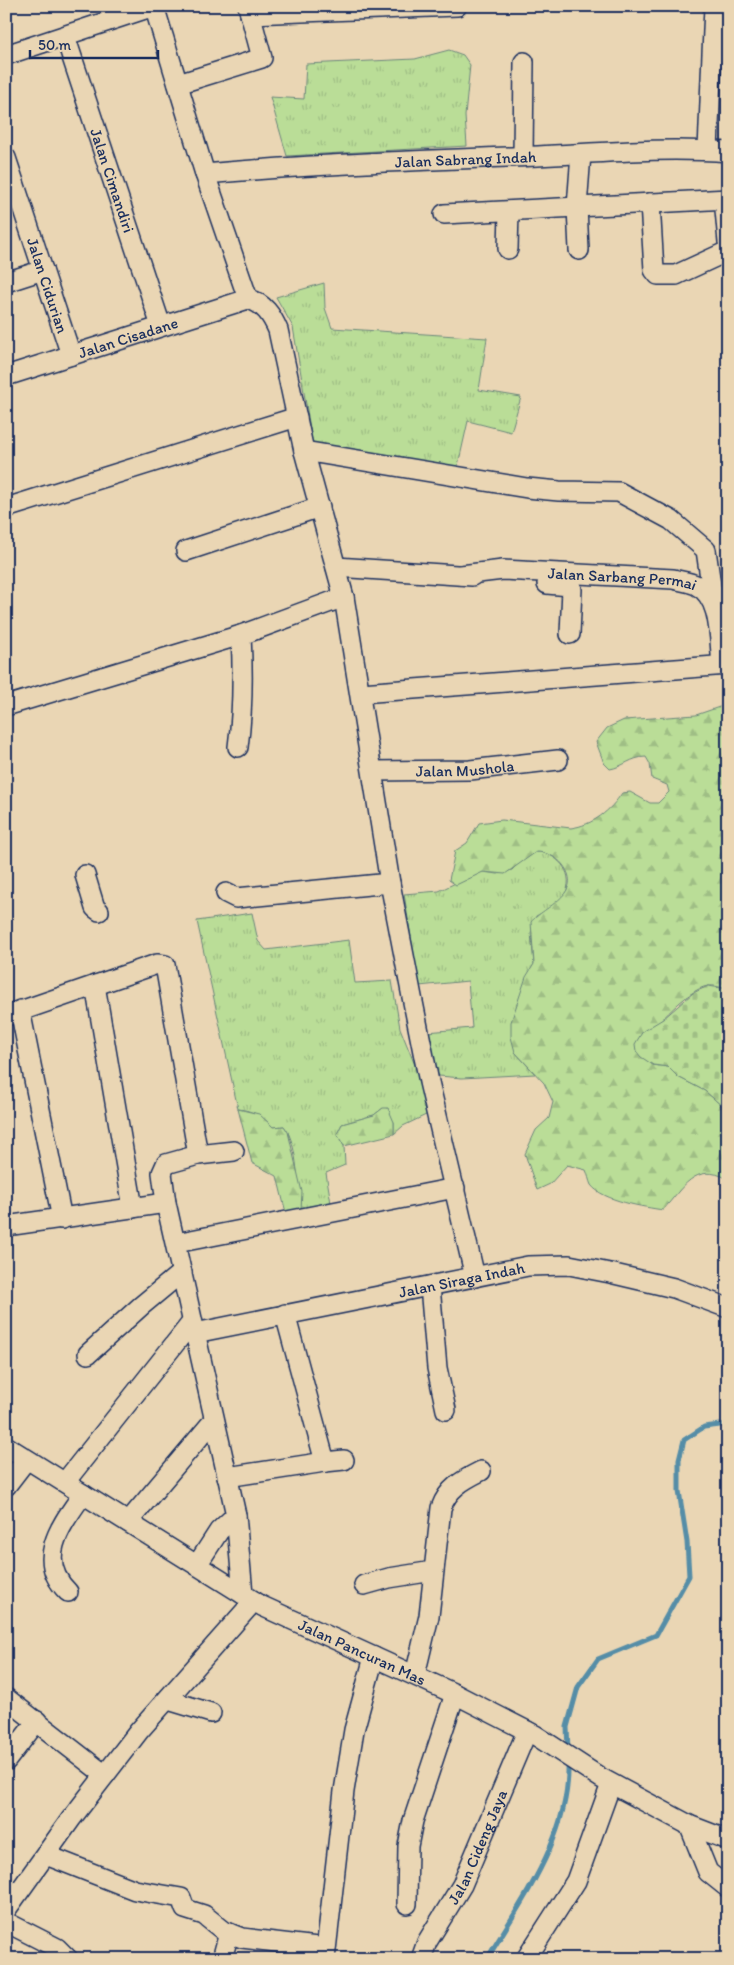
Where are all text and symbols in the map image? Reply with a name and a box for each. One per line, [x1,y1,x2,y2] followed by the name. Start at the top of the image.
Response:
[30,28,158,60] scale bar
[38,36,71,54] text: 50 m
[86,126,138,235] street label: Jalan Cimandiri
[394,147,537,172] street label: Jalan Sabrang Indah
[23,235,72,336] street label: Jalan Cidurian
[76,313,180,362] street label: Jalan Cisadane
[547,563,700,594] street label: Jalan Sarbang Permai
[416,756,515,781] street label: Jalan Mushola
[397,1258,527,1302] street label: Jalan Siraga Indah
[295,1615,429,1689] street label: Jalan Pancuran Mas
[444,1786,511,1908] street label: Jalan Cideng Jaya

